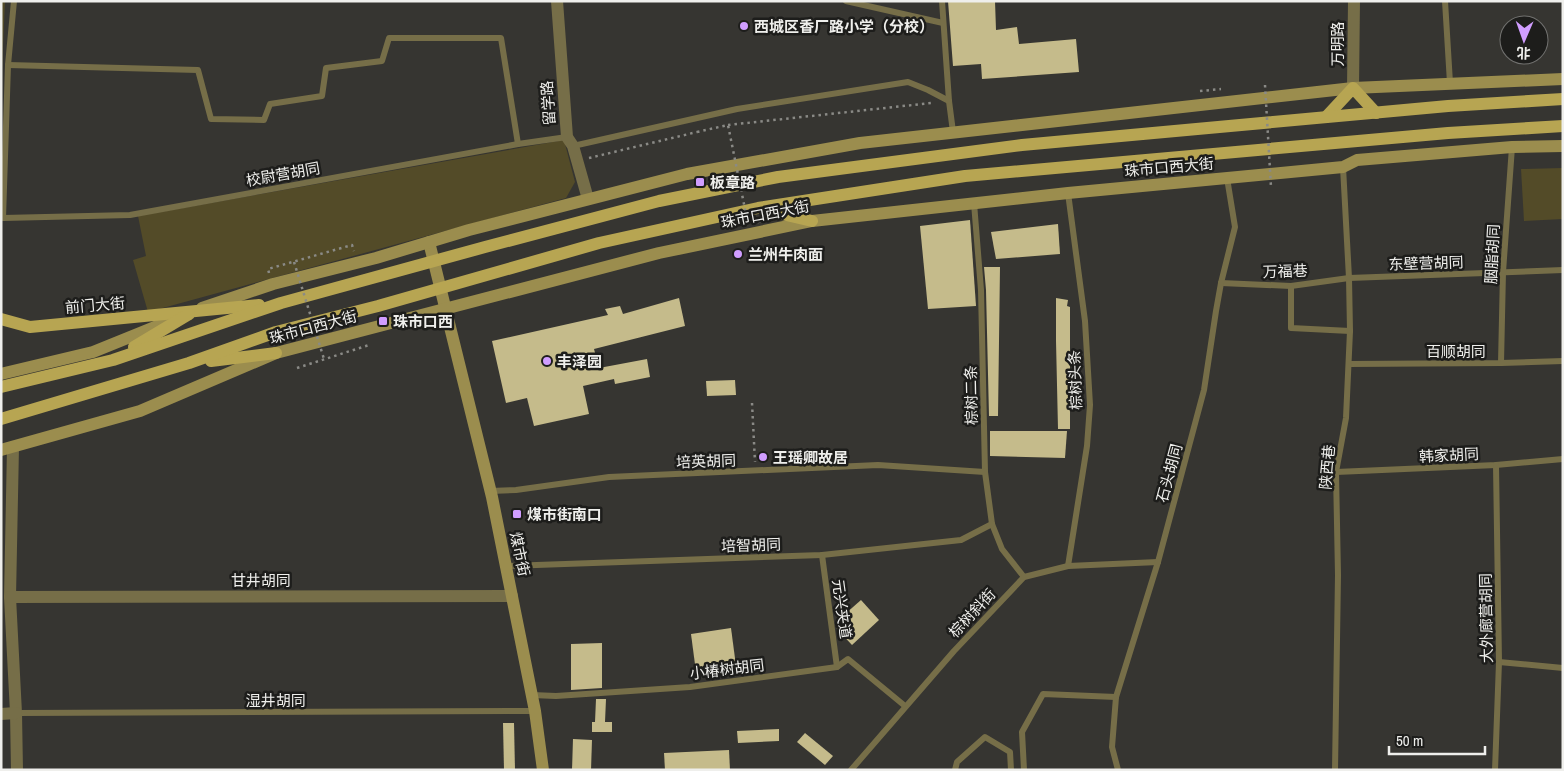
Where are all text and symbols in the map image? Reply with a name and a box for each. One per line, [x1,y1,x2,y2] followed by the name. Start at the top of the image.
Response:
[1499,15,1549,65] north arrow
[754,16,934,37] place label: 西城区香厂路小学（分校）
[738,20,750,32] marker: 西城区香厂路小学（分校）
[1327,21,1348,67] street label: 万明路
[1516,44,1531,62] text: 北
[536,80,560,126] street label: 留学路
[1123,153,1215,181] street label: 珠市口西大街
[244,157,322,191] street label: 校尉营胡同
[710,172,755,193] place label: 板章路
[694,176,706,188] marker: 板章路
[719,195,811,233] street label: 珠市口西大街
[1480,223,1504,285] street label: 胭脂胡同
[748,244,823,265] place label: 兰州牛肉面
[732,248,744,260] marker: 兰州牛肉面
[1388,251,1464,275] street label: 东壁营胡同
[1262,260,1308,282] street label: 万福巷
[64,292,126,318] street label: 前门大街
[267,305,359,349] street label: 珠市口西大街
[393,311,453,332] place label: 珠市口西
[377,315,389,327] marker: 珠市口西
[1426,341,1486,362] street label: 百顺胡同
[1063,350,1087,410] street label: 棕树头条
[557,351,602,372] place label: 丰泽园
[541,355,553,367] marker: 丰泽园
[960,365,982,425] street label: 棕树二条
[1151,441,1187,505] street label: 石头胡同
[1418,443,1480,467] street label: 韩家胡同
[1315,444,1339,490] street label: 陕西巷
[773,447,848,468] place label: 王瑶卿故居
[676,449,736,473] street label: 培英胡同
[757,451,769,463] marker: 王瑶卿故居
[527,504,602,525] place label: 煤市街南口
[511,508,523,520] marker: 煤市街南口
[505,530,535,578] street label: 煤市街
[721,533,781,557] street label: 培智胡同
[231,570,291,591] street label: 甘井胡同
[1475,573,1497,663] street label: 大外廊营胡同
[827,578,857,640] street label: 元兴夹道
[944,584,1000,642] street label: 棕树斜街
[688,654,766,684] street label: 小椿树胡同
[246,690,306,711] street label: 湿井胡同
[1389,724,1485,756] scale bar
[1396,730,1423,751] text: 50 m

